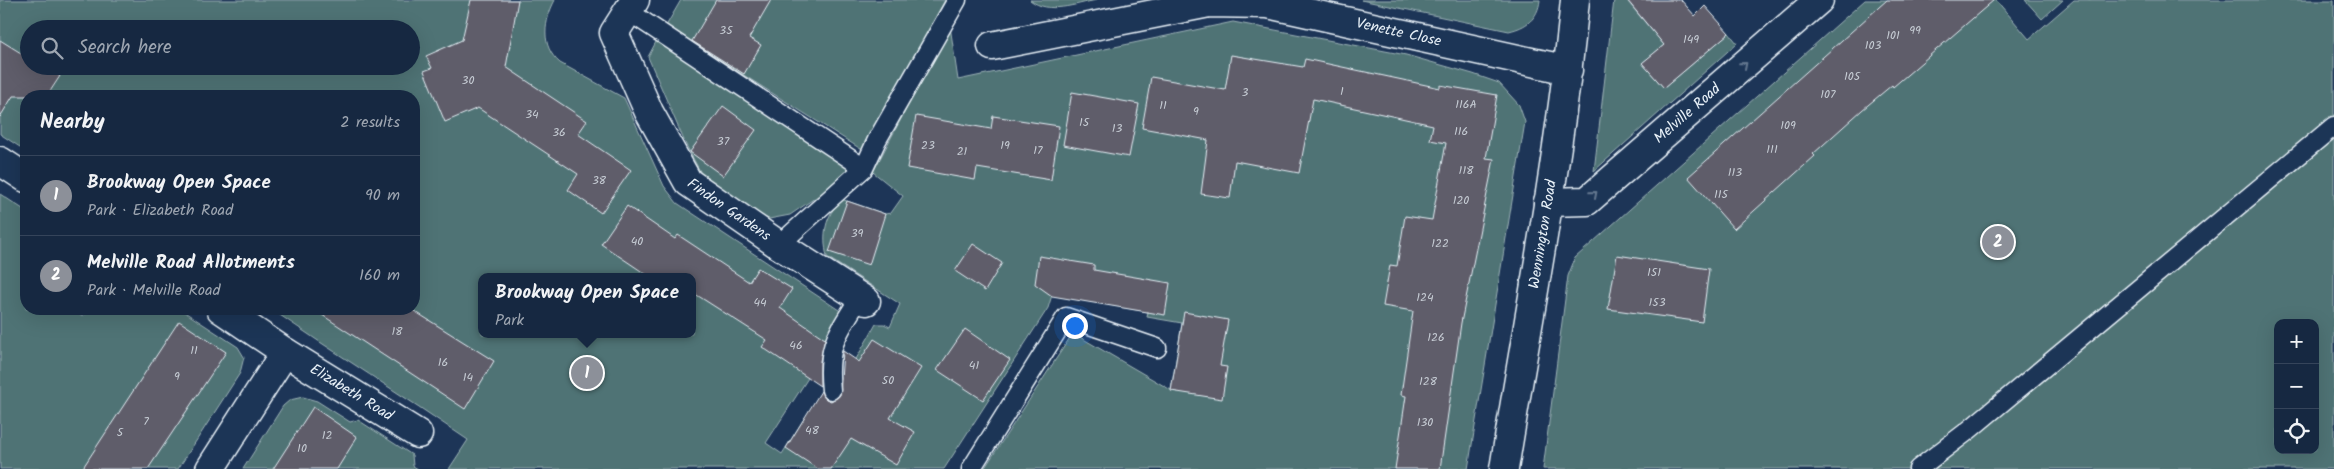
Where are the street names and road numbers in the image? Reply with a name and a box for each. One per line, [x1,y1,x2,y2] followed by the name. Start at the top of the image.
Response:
[1354,12,1444,54] street label: Venette Close
[1648,78,1727,150] street label: Melville Road
[682,172,776,248] street label: Findon Gardens
[1522,178,1564,290] street label: Wennington Road
[305,358,398,428] street label: Elizabeth Road

